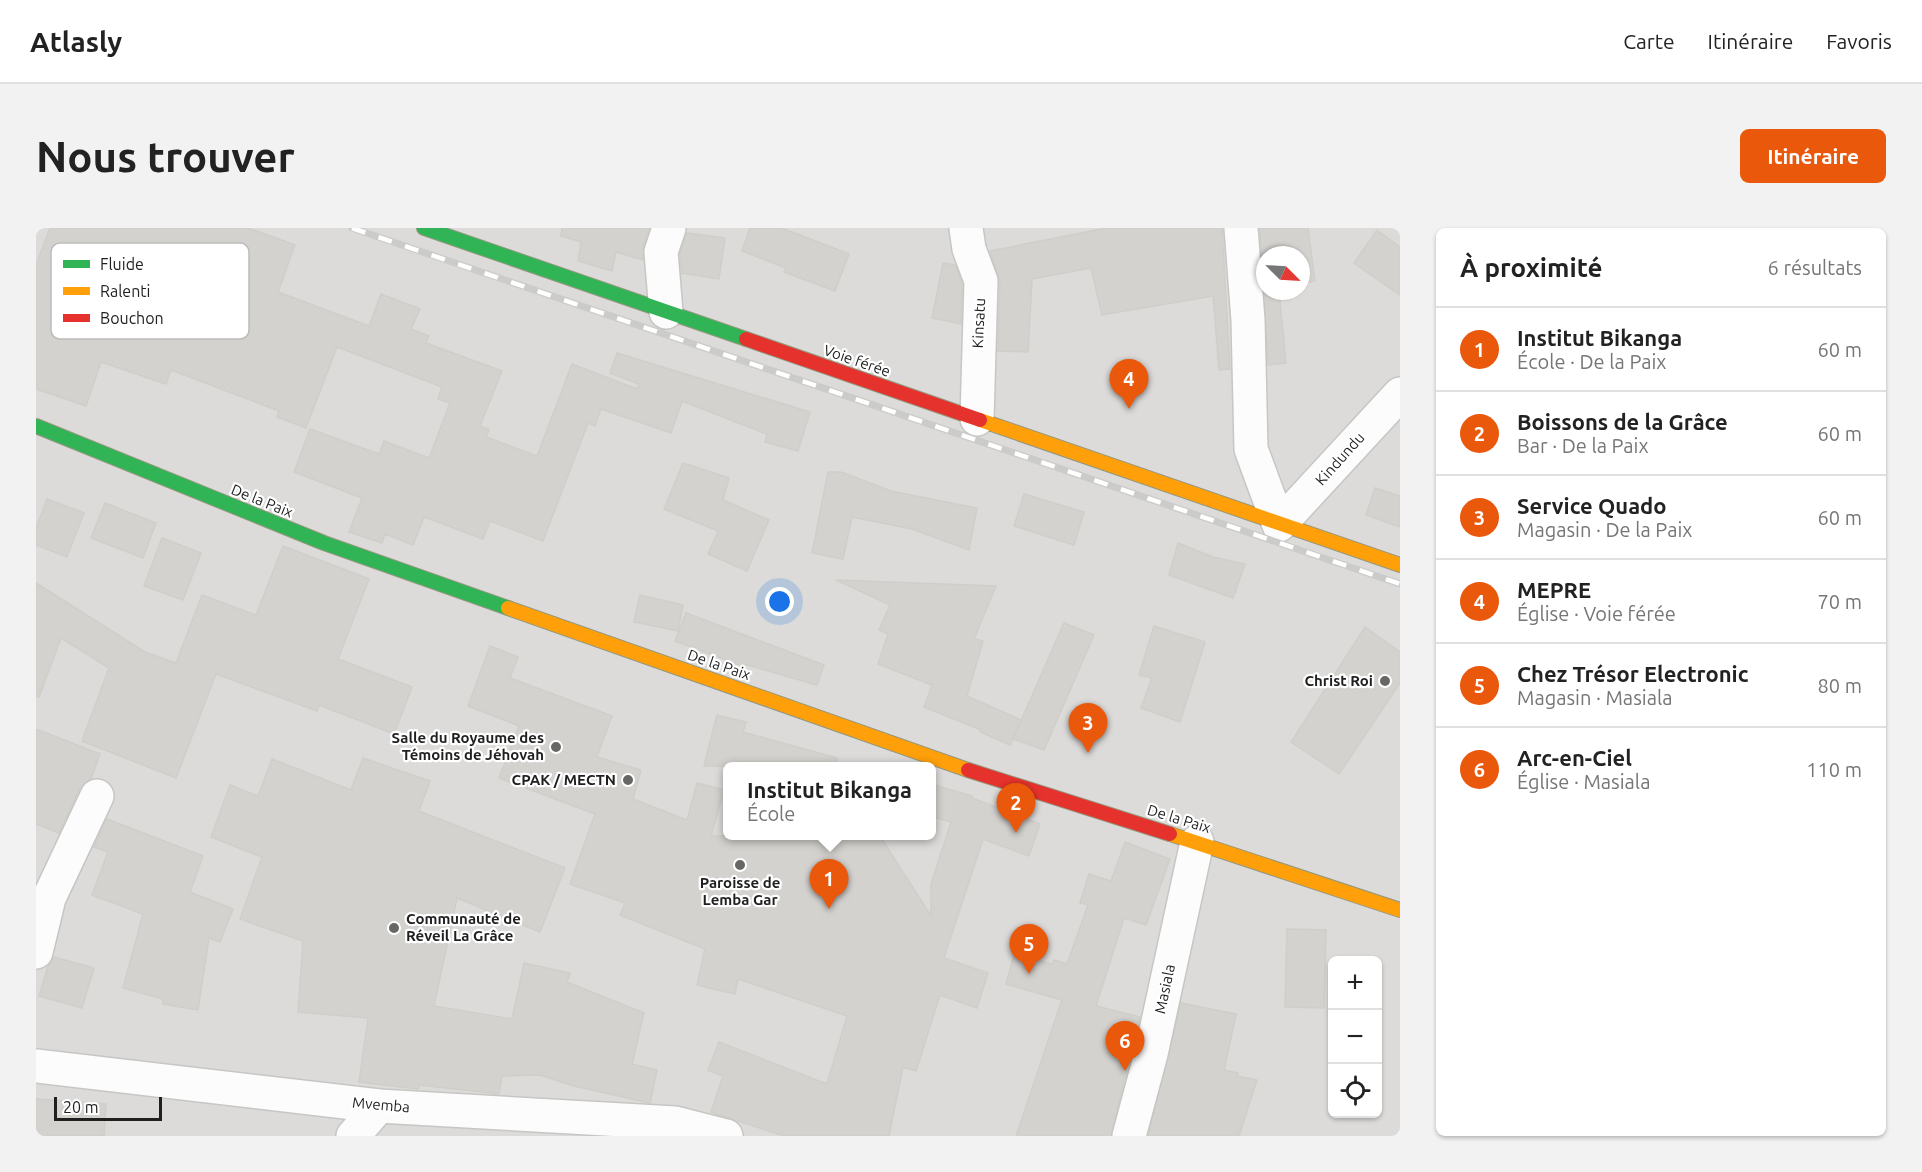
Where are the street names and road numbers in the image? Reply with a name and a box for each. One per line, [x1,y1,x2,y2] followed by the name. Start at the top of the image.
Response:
[969,297,988,349] street label: Kinsatu
[822,341,893,380] street label: Voie férée
[1312,429,1368,488] street label: Kindundu
[229,480,296,521] street label: De la Paix
[686,646,753,683] street label: De la Paix
[1145,801,1213,836] street label: De la Paix
[1151,963,1178,1015] street label: Masiala
[351,1094,411,1115] street label: Mvemba

